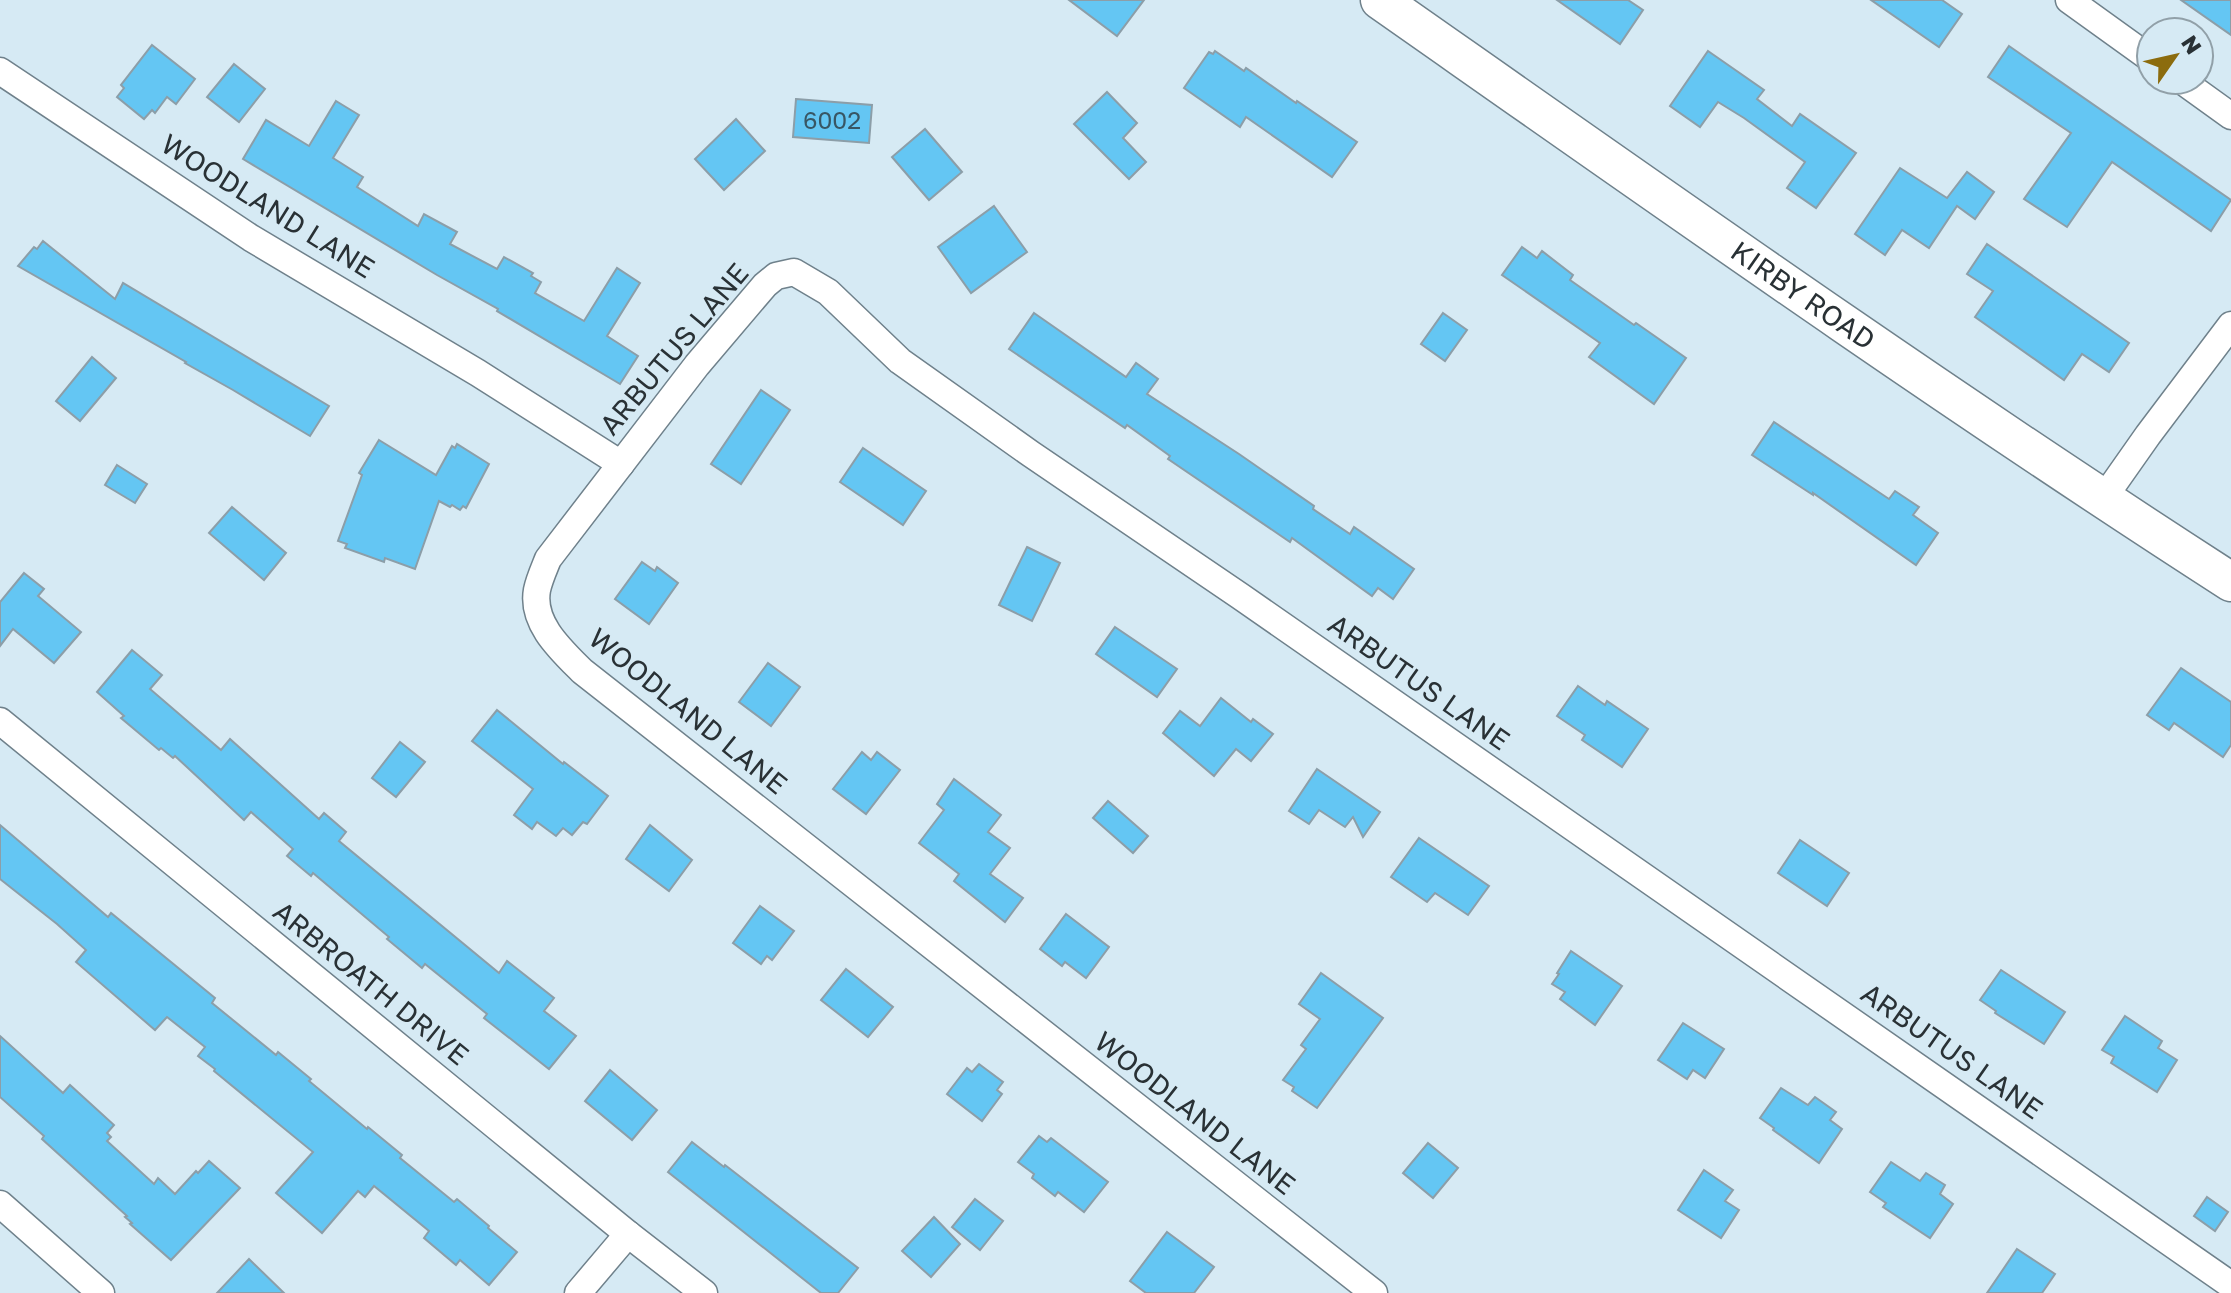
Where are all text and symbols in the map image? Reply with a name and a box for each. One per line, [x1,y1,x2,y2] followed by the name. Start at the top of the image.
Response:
[2135,16,2215,96] north arrow
[2176,30,2208,59] text: N
[803,105,861,134] house number: 6002
[156,127,381,284] street label: WOODLAND LANE
[1725,234,1882,356] street label: KIRBY ROAD
[592,256,755,441] street label: ARBUTUS LANE
[1322,607,1516,756] street label: ARBUTUS LANE
[583,621,794,801] street label: WOODLAND LANE
[267,894,475,1071] street label: ARBROATH DRIVE
[1855,976,2049,1125] street label: ARBUTUS LANE
[1089,1024,1302,1201] street label: WOODLAND LANE

